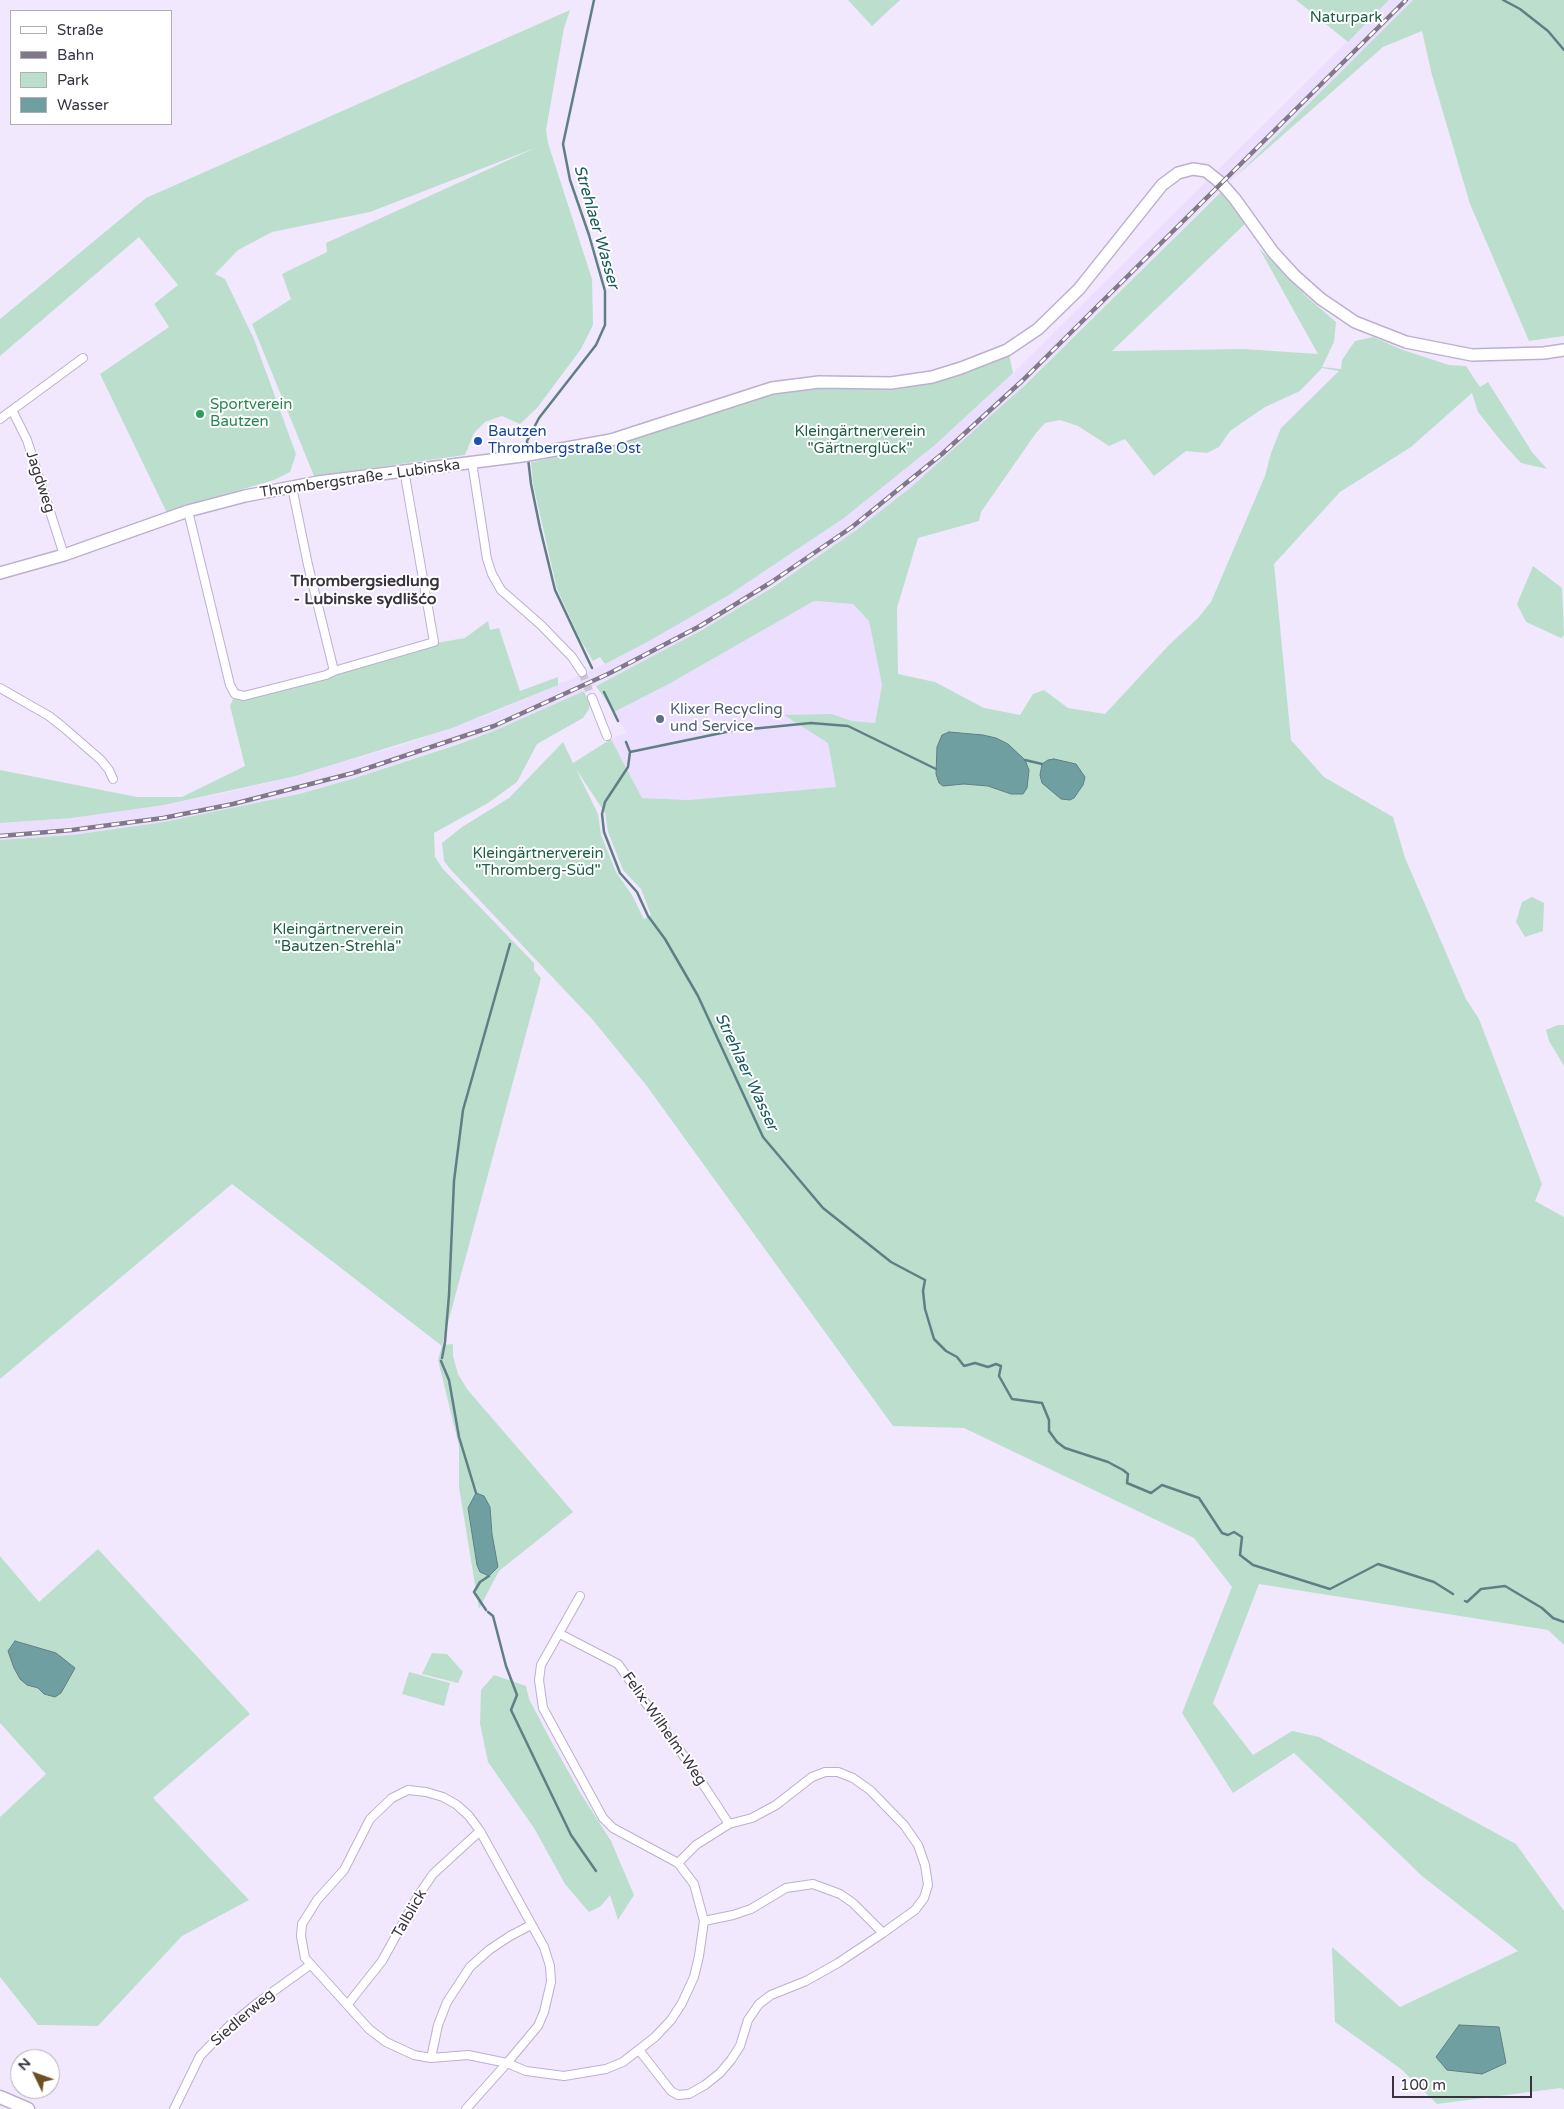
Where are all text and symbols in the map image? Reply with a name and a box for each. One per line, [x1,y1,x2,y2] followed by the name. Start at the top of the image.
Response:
[1310,9,1382,27] park label: Naturpark
[10,10,172,125] legend
[57,21,103,39] text: Straße
[57,46,94,64] text: Bahn
[57,71,89,89] text: Park
[57,96,109,114] text: Wasser
[569,163,623,291] water label: Strehlaer Wasser
[210,396,292,431] place label: Sportverein Bautzen
[194,408,206,420] marker: Sportverein Bautzen
[488,423,641,458] place label: Bautzen Thrombergstraße Ost
[794,423,926,458] park label: Kleingärtnerverein "Gärtnerglück"
[472,435,484,447] marker: Bautzen Thrombergstraße Ost
[22,449,58,515] street label: Jagdweg
[259,456,461,502] street label: Thrombergstraße - Lubinska
[290,572,440,610] district label: Thrombergsiedlung - Lubinske sydlišćo
[670,701,783,736] place label: Klixer Recycling und Service
[654,713,666,725] marker: Klixer Recycling und Service
[472,845,604,880] park label: Kleingärtnerverein "Thromberg-Süd"
[272,921,404,956] park label: Kleingärtnerverein "Bautzen-Strehla"
[710,1010,782,1134] water label: Strehlaer Wasser
[618,1669,710,1789] street label: Felix-Wilhelm-Weg
[389,1886,431,1942] street label: Talblick
[207,1985,279,2051] street label: Siedlerweg
[10,2049,60,2099] north arrow
[14,2054,34,2074] text: N
[1394,2066,1534,2098] scale bar
[1400,2076,1446,2094] text: 100 m

